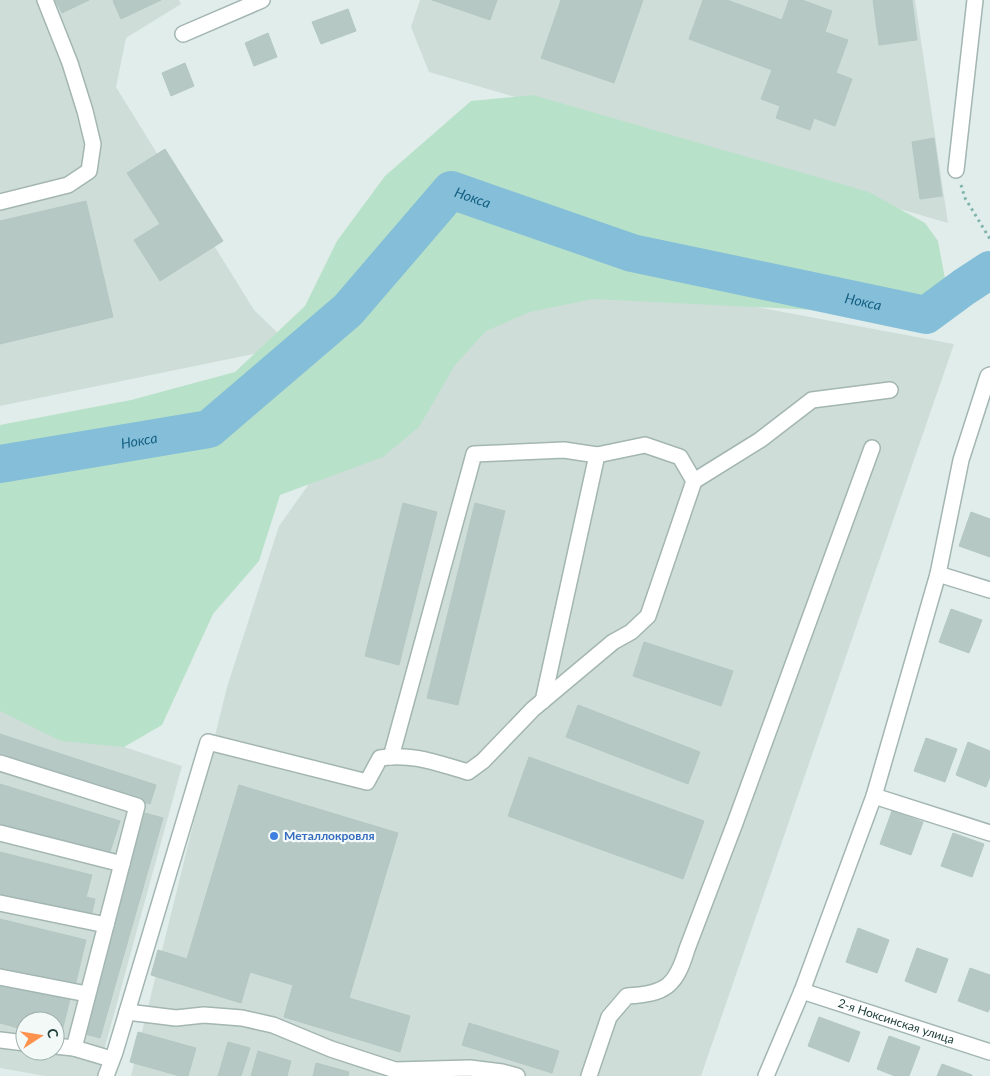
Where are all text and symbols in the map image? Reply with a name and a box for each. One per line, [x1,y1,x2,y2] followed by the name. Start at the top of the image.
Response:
[453,183,493,211] water label: Нокса
[844,289,883,313] water label: Нокса
[119,429,159,452] water label: Нокса
[284,828,375,843] place label: Металлокровля
[268,830,280,842] marker: Металлокровля
[836,995,956,1047] street label: 2-я Ноксинская улица
[15,1011,65,1061] north arrow
[44,1027,63,1040] text: С

